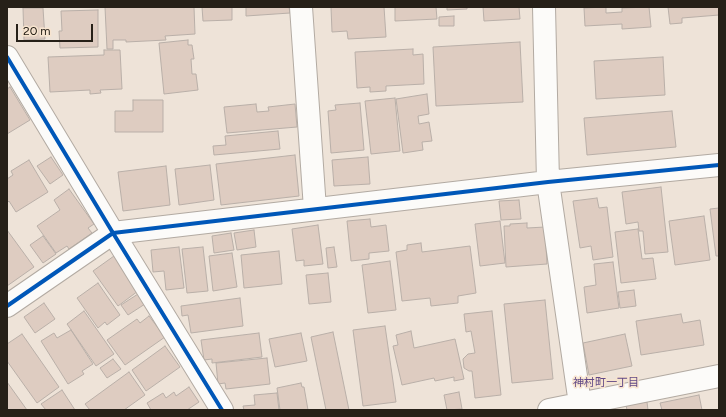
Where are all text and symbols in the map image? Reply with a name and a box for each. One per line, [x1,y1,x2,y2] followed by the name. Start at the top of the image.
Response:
[18,16,95,42] scale bar
[23,24,51,38] text: 20 m
[573,376,639,390] district label: 神村町一丁目

